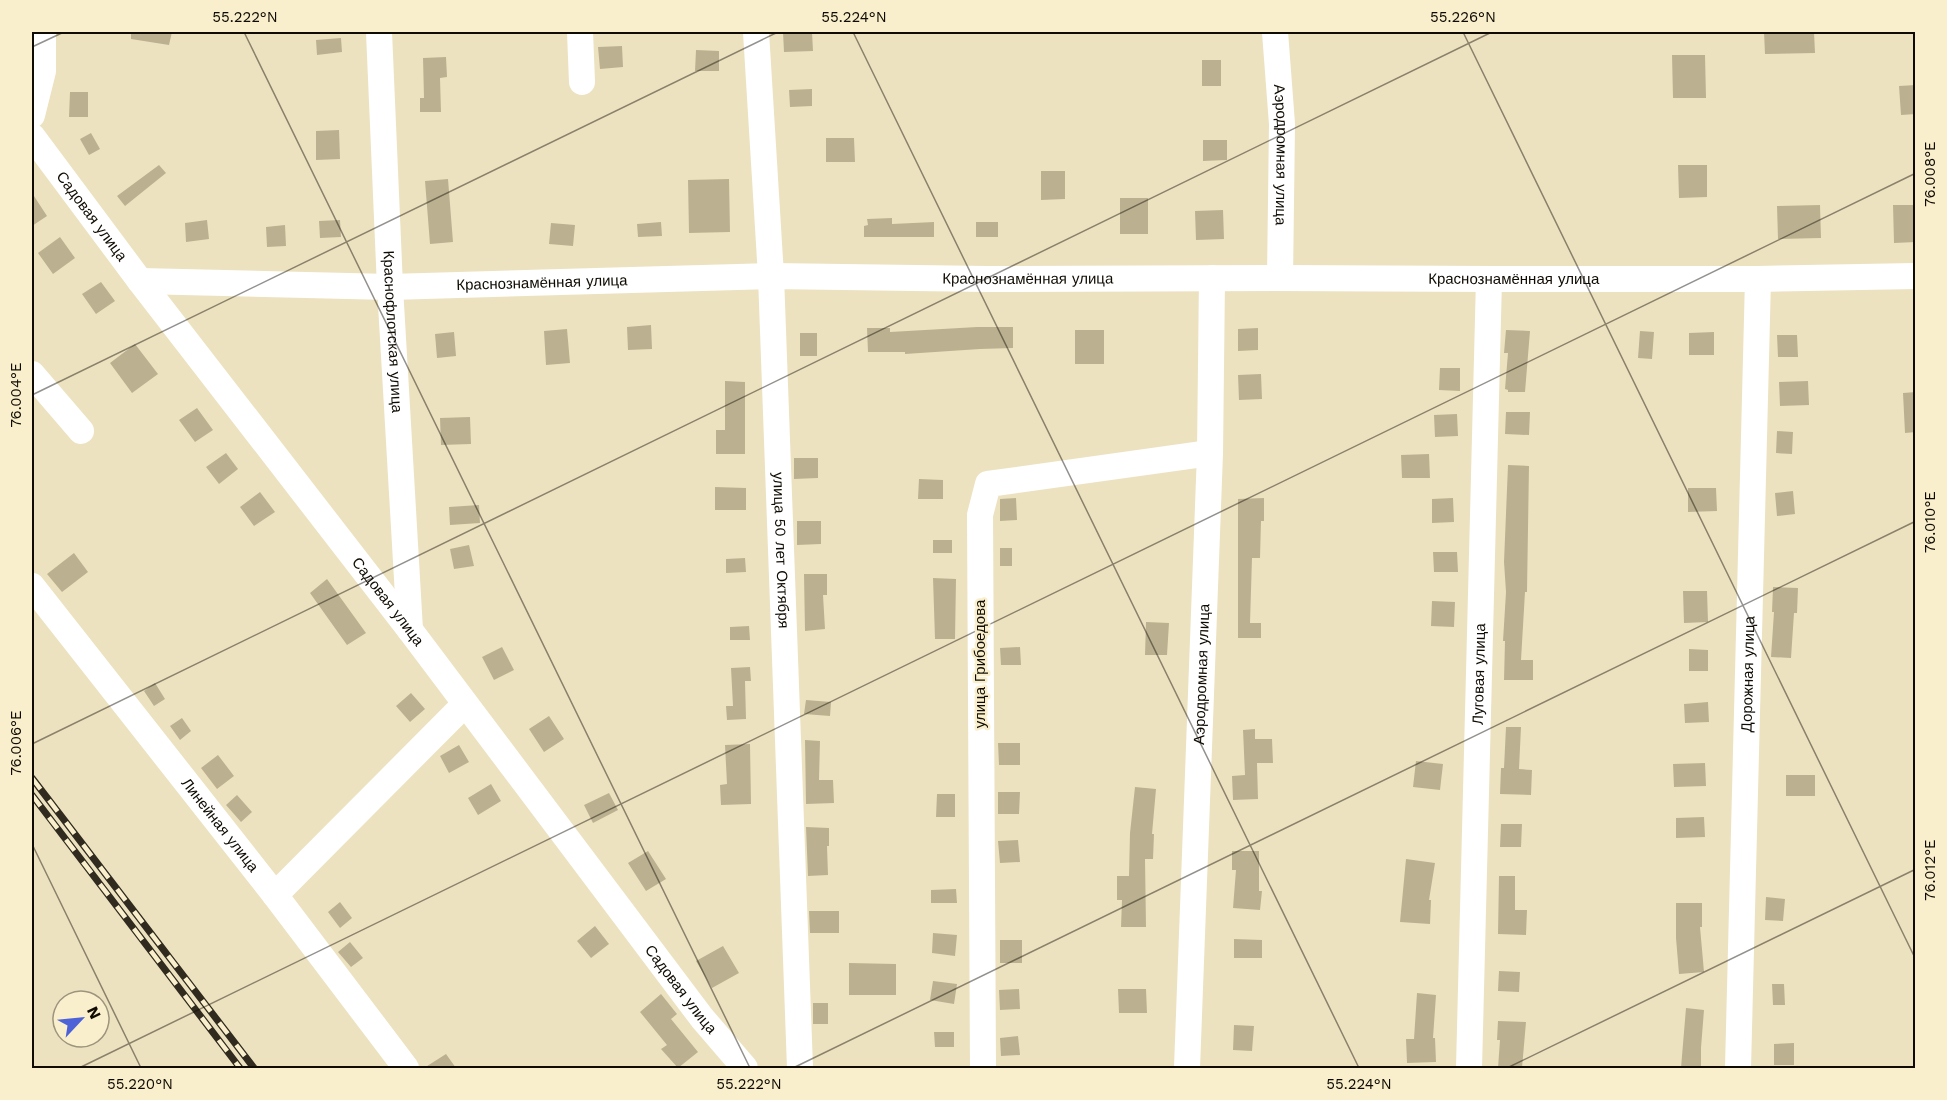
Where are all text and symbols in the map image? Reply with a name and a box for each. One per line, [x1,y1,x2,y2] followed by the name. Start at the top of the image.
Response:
[212,8,278,26] text: 55.222°N
[821,8,887,26] text: 55.224°N
[1430,8,1496,26] text: 55.226°N
[1270,84,1291,226] street label: Аэродромная улица
[1921,141,1939,207] text: 76.008°E
[53,168,131,265] street label: Садовая улица
[379,250,406,414] street label: Краснофлотская улица
[942,269,1114,288] street label: Краснознамённая улица
[1428,270,1600,288] street label: Краснознамённая улица
[456,271,628,294] street label: Краснознамённая улица
[7,362,25,428] text: 76.004°E
[769,472,793,629] street label: улица 50 лет Октября
[1921,491,1939,553] text: 76.010°E
[348,554,428,650] street label: Садовая улица
[971,599,989,728] street label: улица Грибоедова
[1190,603,1213,745] street label: Аэродромная улица
[1738,615,1758,733] street label: Дорожная улица
[1469,622,1489,725] street label: Луговая улица
[7,710,25,776] text: 76.006°E
[177,774,263,876] street label: Линейная улица
[1921,839,1939,901] text: 76.012°E
[641,941,721,1038] street label: Садовая улица
[51,989,111,1049] north arrow
[83,1003,105,1022] text: N
[107,1075,173,1093] text: 55.220°N
[716,1075,782,1093] text: 55.222°N
[1326,1075,1392,1093] text: 55.224°N

